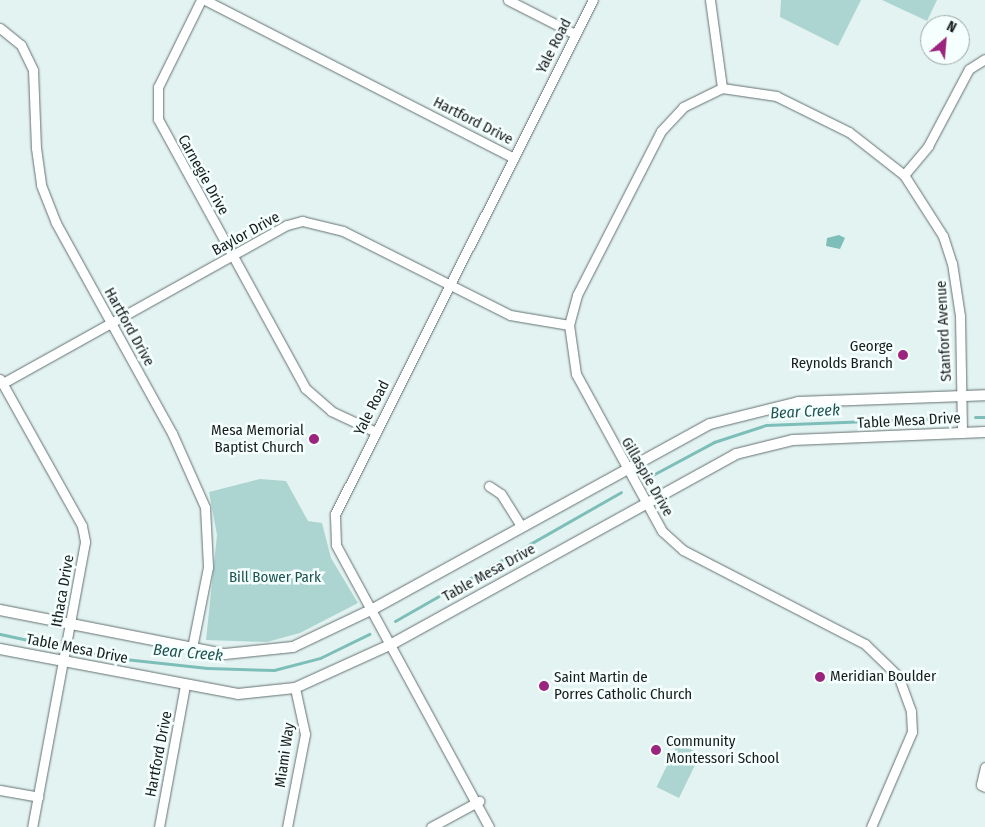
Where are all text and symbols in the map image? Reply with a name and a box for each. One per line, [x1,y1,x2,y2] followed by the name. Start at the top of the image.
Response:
[532,15,576,77] street label: Yale Road
[920,15,970,65] north arrow
[944,18,959,37] text: N
[430,93,516,149] street label: Hartford Drive
[174,132,232,218] street label: Carnegie Drive
[209,208,283,260] street label: Baylor Drive
[932,280,956,382] street label: Stanford Avenue
[100,285,158,369] street label: Hartford Drive
[791,337,893,372] place label: George Reynolds Branch
[897,349,909,361] marker: George Reynolds Branch
[350,377,394,439] street label: Yale Road
[770,401,840,423] water label: Bear Creek
[857,409,961,433] street label: Table Mesa Drive
[211,421,304,456] place label: Mesa Memorial Baptist Church
[308,433,320,445] marker: Mesa Memorial Baptist Church
[617,434,677,520] street label: Gillaspie Drive
[439,540,539,606] street label: Table Mesa Drive
[48,553,78,629] street label: Ithaca Drive
[229,569,321,587] park label: Bill Bower Park
[25,630,129,668] street label: Table Mesa Drive
[152,640,224,666] water label: Bear Creek
[554,668,692,703] place label: Saint Martin de Porres Catholic Church
[830,668,936,686] place label: Meridian Boulder
[814,671,826,683] marker: Meridian Boulder
[538,680,550,692] marker: Saint Martin de Porres Catholic Church
[142,710,176,798] street label: Hartford Drive
[272,721,298,789] street label: Miami Way
[666,732,779,767] place label: Community Montessori School
[650,744,662,756] marker: Community Montessori School

